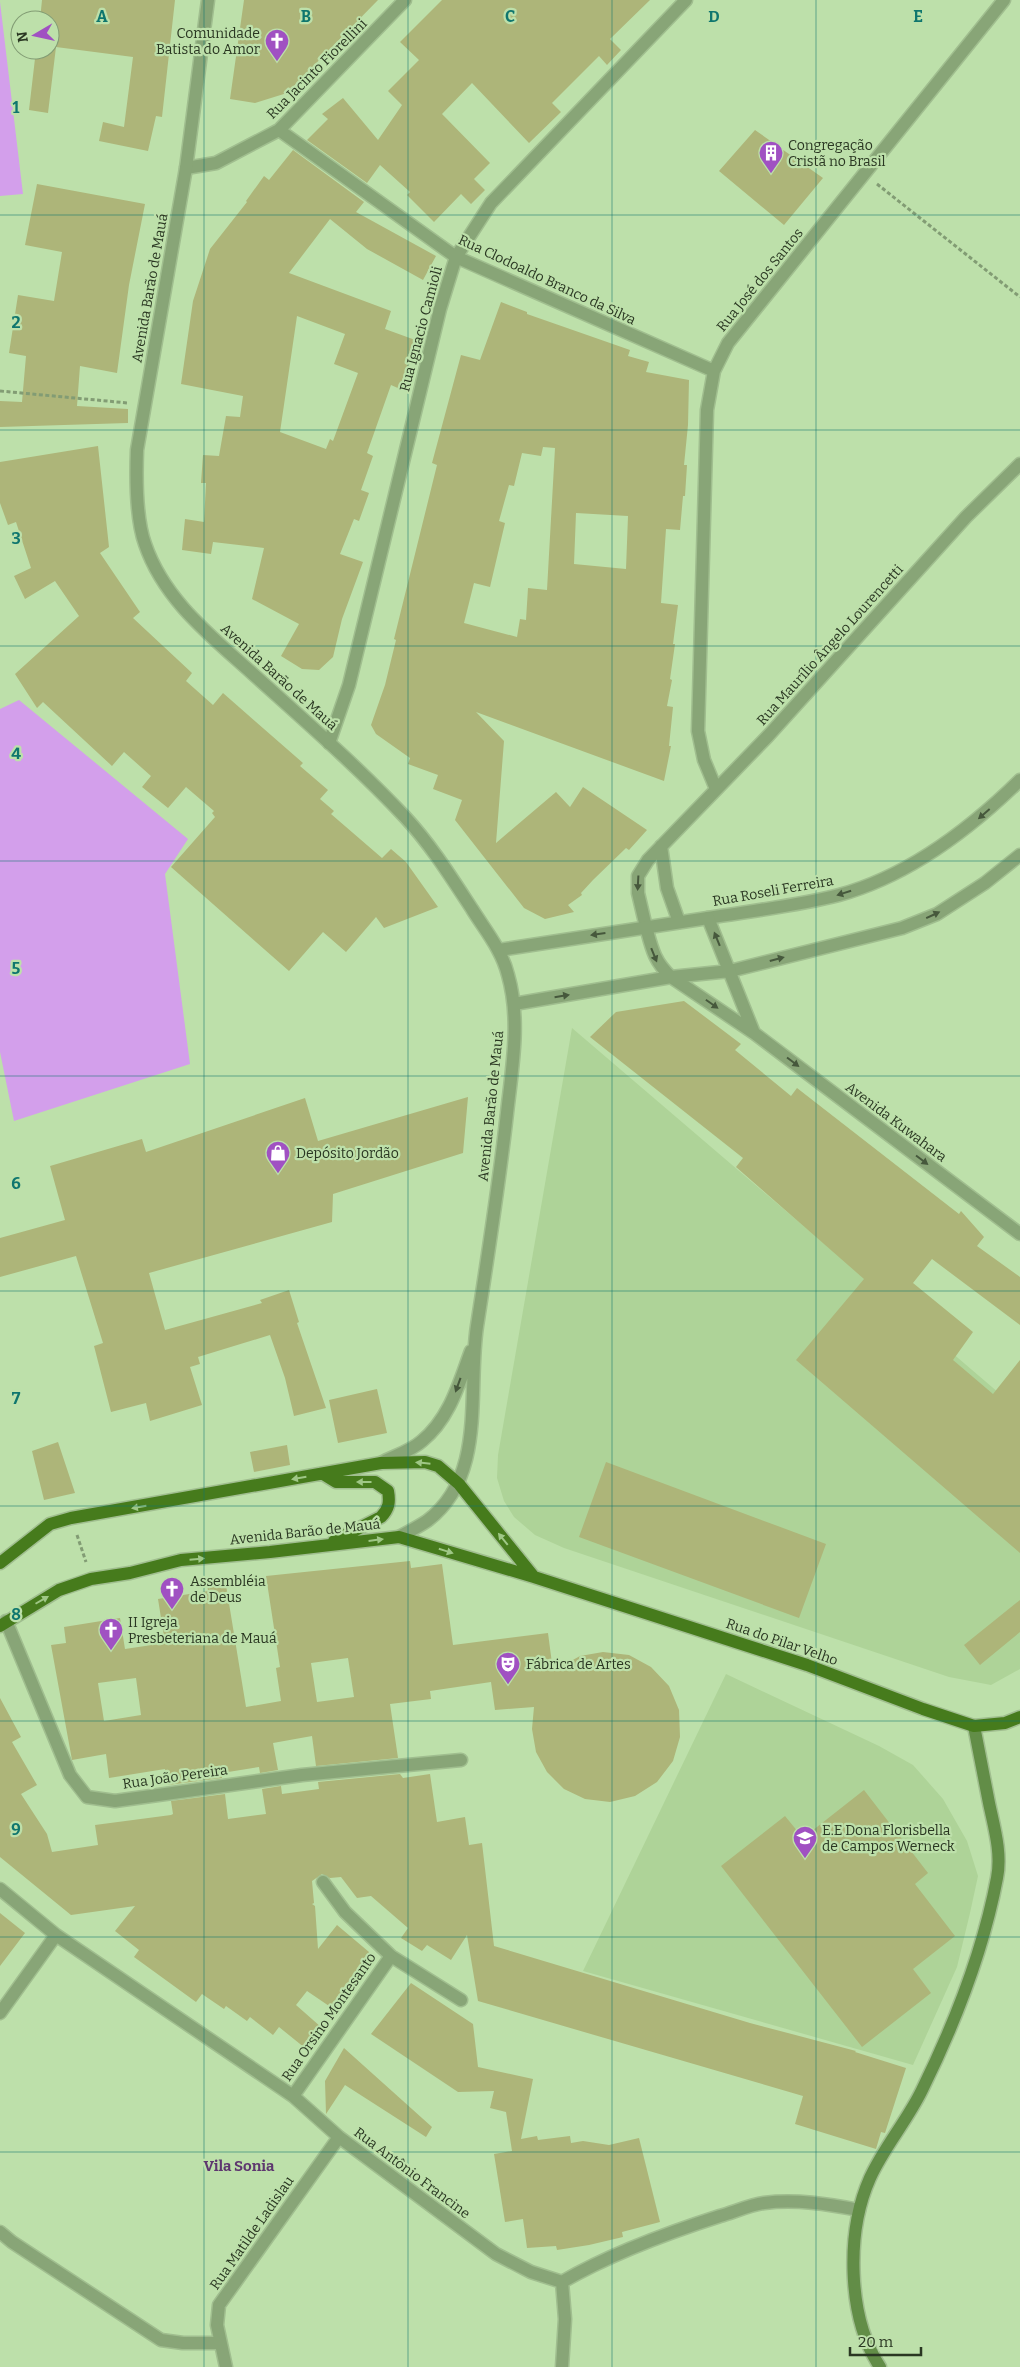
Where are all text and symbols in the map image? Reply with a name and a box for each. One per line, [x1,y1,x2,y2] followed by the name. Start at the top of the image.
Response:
[96,7,108,26] text: A
[301,7,311,26] text: B
[505,7,515,26] text: C
[708,7,720,26] text: D
[913,7,923,26] text: E
[10,10,60,60] north arrow
[263,15,371,123] street label: Rua Jacinto Fiorellini
[156,25,260,58] place label: Comunidade Batista do Amor
[264,28,290,62] church icon: Comunidade Batista do Amor
[13,30,32,44] text: N
[13,98,20,117] text: 1
[788,137,886,170] place label: Congregação Cristã no Brasil
[758,140,784,174] building icon: Congregação Cristã no Brasil
[128,212,172,364] street label: Avenida Barão de Mauá
[713,225,807,335] street label: Rua José dos Santos
[455,231,639,329] street label: Rua Clodoaldo Branco da Silva
[396,264,446,394] street label: Rua Ignacio Camioli
[11,313,21,332] text: 2
[11,529,21,548] text: 3
[753,560,907,729] street label: Rua Maurílio Ângelo Lourencetti
[217,620,341,734] street label: Avenida Barão de Mauá
[11,744,21,763] text: 4
[978,808,991,819] one-way arrow
[711,872,835,910] street label: Rua Roseli Ferreira
[634,876,642,892] one-way arrow
[836,889,851,897] one-way arrow
[926,911,940,919] one-way arrow
[589,930,605,938] one-way arrow
[713,931,721,946] one-way arrow
[651,948,659,962] one-way arrow
[770,955,785,963] one-way arrow
[12,959,21,978] text: 5
[554,991,570,999] one-way arrow
[705,999,719,1009] one-way arrow
[475,1030,507,1182] street label: Avenida Barão de Mauá
[786,1057,799,1068] one-way arrow
[842,1079,950,1166] street label: Avenida Kuwahara
[265,1140,291,1174] shop icon: Depósito Jordão
[296,1145,399,1162] place label: Depósito Jordão
[915,1155,928,1166] one-way arrow
[11,1174,21,1193] text: 6
[454,1378,462,1393] one-way arrow
[12,1389,21,1408] text: 7
[415,1459,431,1467] one-way arrow
[290,1475,306,1483] one-way arrow
[356,1478,372,1486] one-way arrow
[130,1503,146,1511] one-way arrow
[229,1516,381,1548] street label: Avenida Barão de Mauá
[498,1533,509,1546] one-way arrow
[369,1535,385,1543] one-way arrow
[438,1547,453,1555] one-way arrow
[190,1554,206,1562] one-way arrow
[190,1573,266,1606] place label: Assembléia de Deus
[159,1576,185,1610] church icon: Assembléia de Deus
[35,1596,48,1605] one-way arrow
[11,1605,21,1624] text: 8
[128,1614,277,1647] place label: II Igreja Presbeteriana de Mauá
[724,1615,840,1669] street label: Rua do Pilar Velho
[98,1617,124,1651] church icon: II Igreja Presbeteriana de Mauá
[495,1651,521,1685] theatre icon: Fábrica de Artes
[526,1656,631,1673] place label: Fábrica de Artes
[121,1761,229,1793] street label: Rua João Pereira
[11,1820,21,1839] text: 9
[822,1822,955,1855] place label: E.E Dona Florisbella de Campos Werneck
[792,1825,818,1859] school or university icon: E.E Dona Florisbella de Campos Werneck
[278,1950,380,2084] street label: Rua Orsino Montesanto
[351,2124,473,2222] street label: Rua Antônio Francine
[204,2157,275,2175] district label: Vila Sonia
[206,2173,298,2293] street label: Rua Matilde Ladislau
[850,2324,921,2356] scale bar
[858,2333,894,2351] text: 20 m

